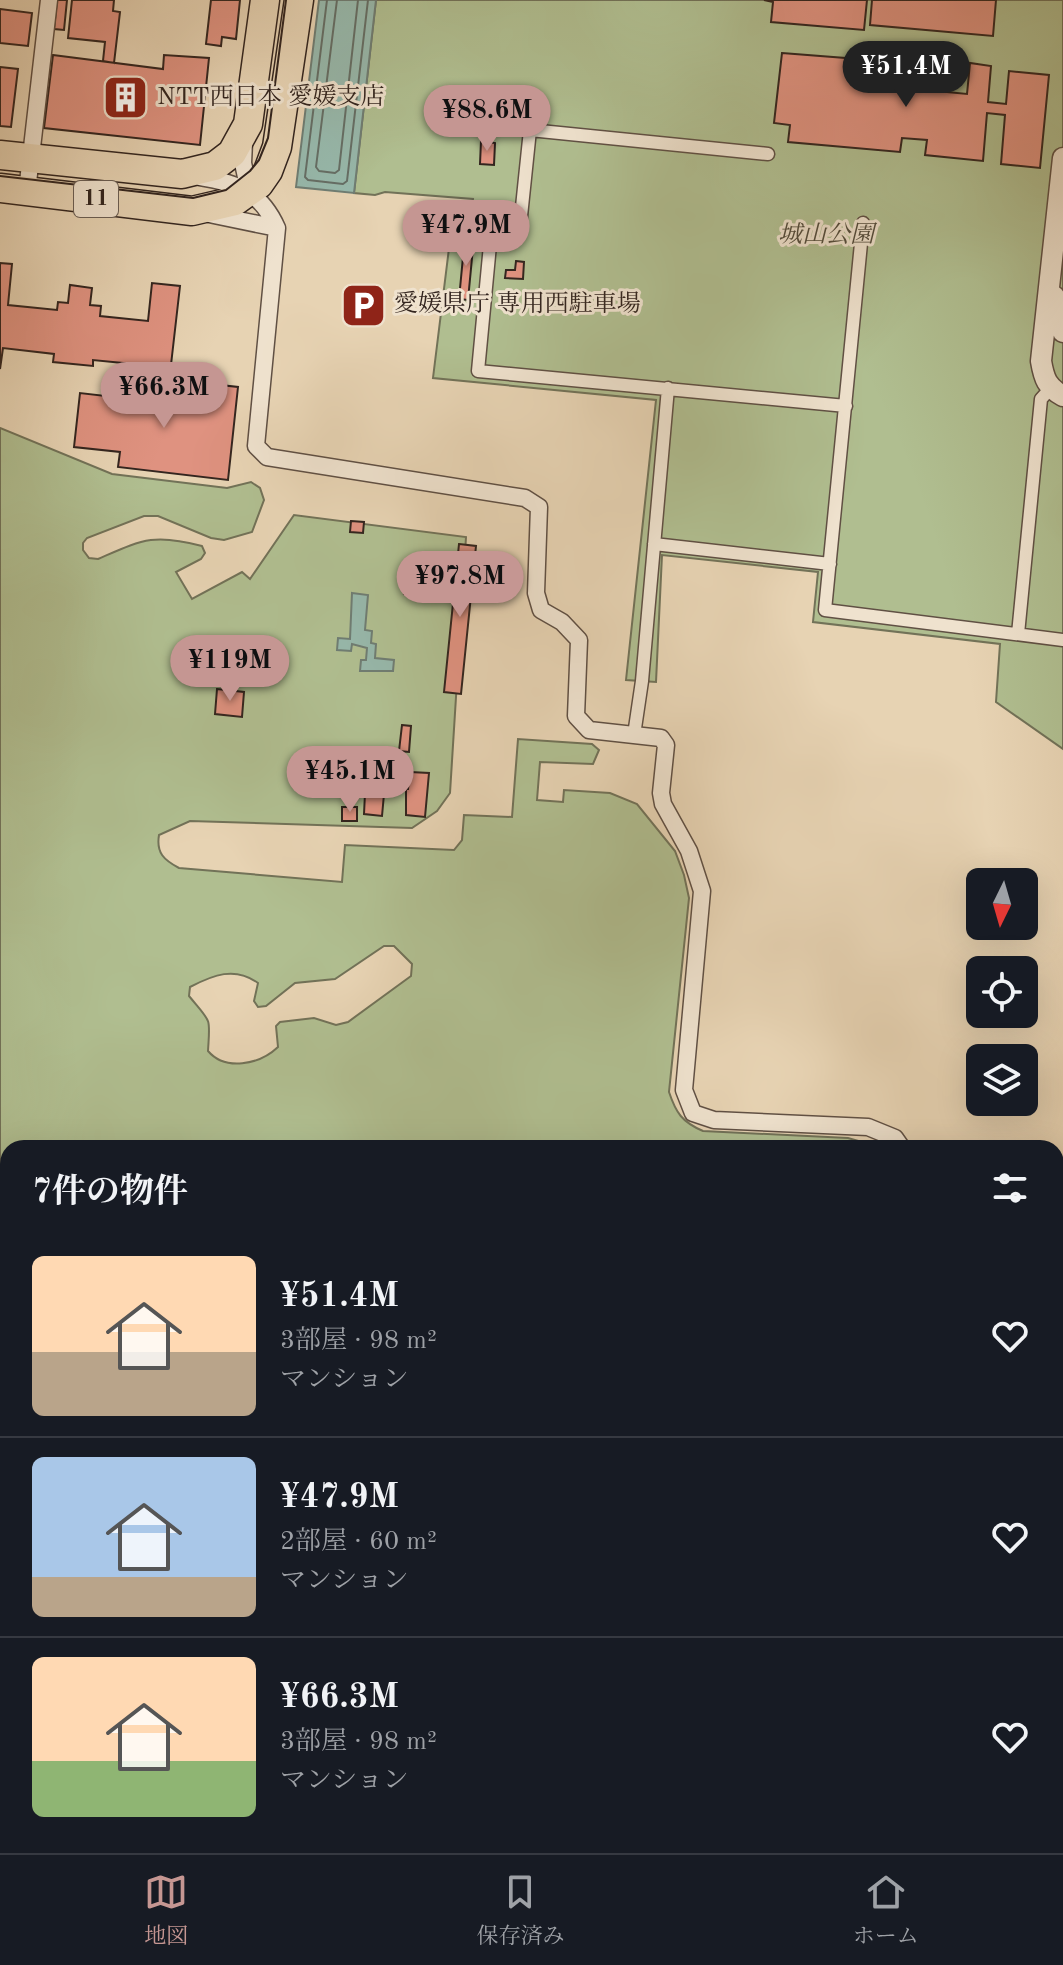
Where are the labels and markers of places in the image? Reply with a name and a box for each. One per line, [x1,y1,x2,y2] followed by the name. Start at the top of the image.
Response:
[841,41,971,109] pin: ¥51.4M
[102,74,150,122] building icon: NTT西日本 愛媛支店
[157,83,384,110] place label: NTT西日本 愛媛支店
[422,85,552,153] pin: ¥88.6M
[401,200,531,268] pin: ¥47.9M
[339,281,387,329] parking icon: 愛媛県庁 専用西駐車場
[394,290,641,317] place label: 愛媛県庁 専用西駐車場
[99,362,229,430] pin: ¥66.3M
[395,551,525,619] pin: ¥97.8M
[174,635,286,703] pin: ¥119M
[285,746,415,814] pin: ¥45.1M

